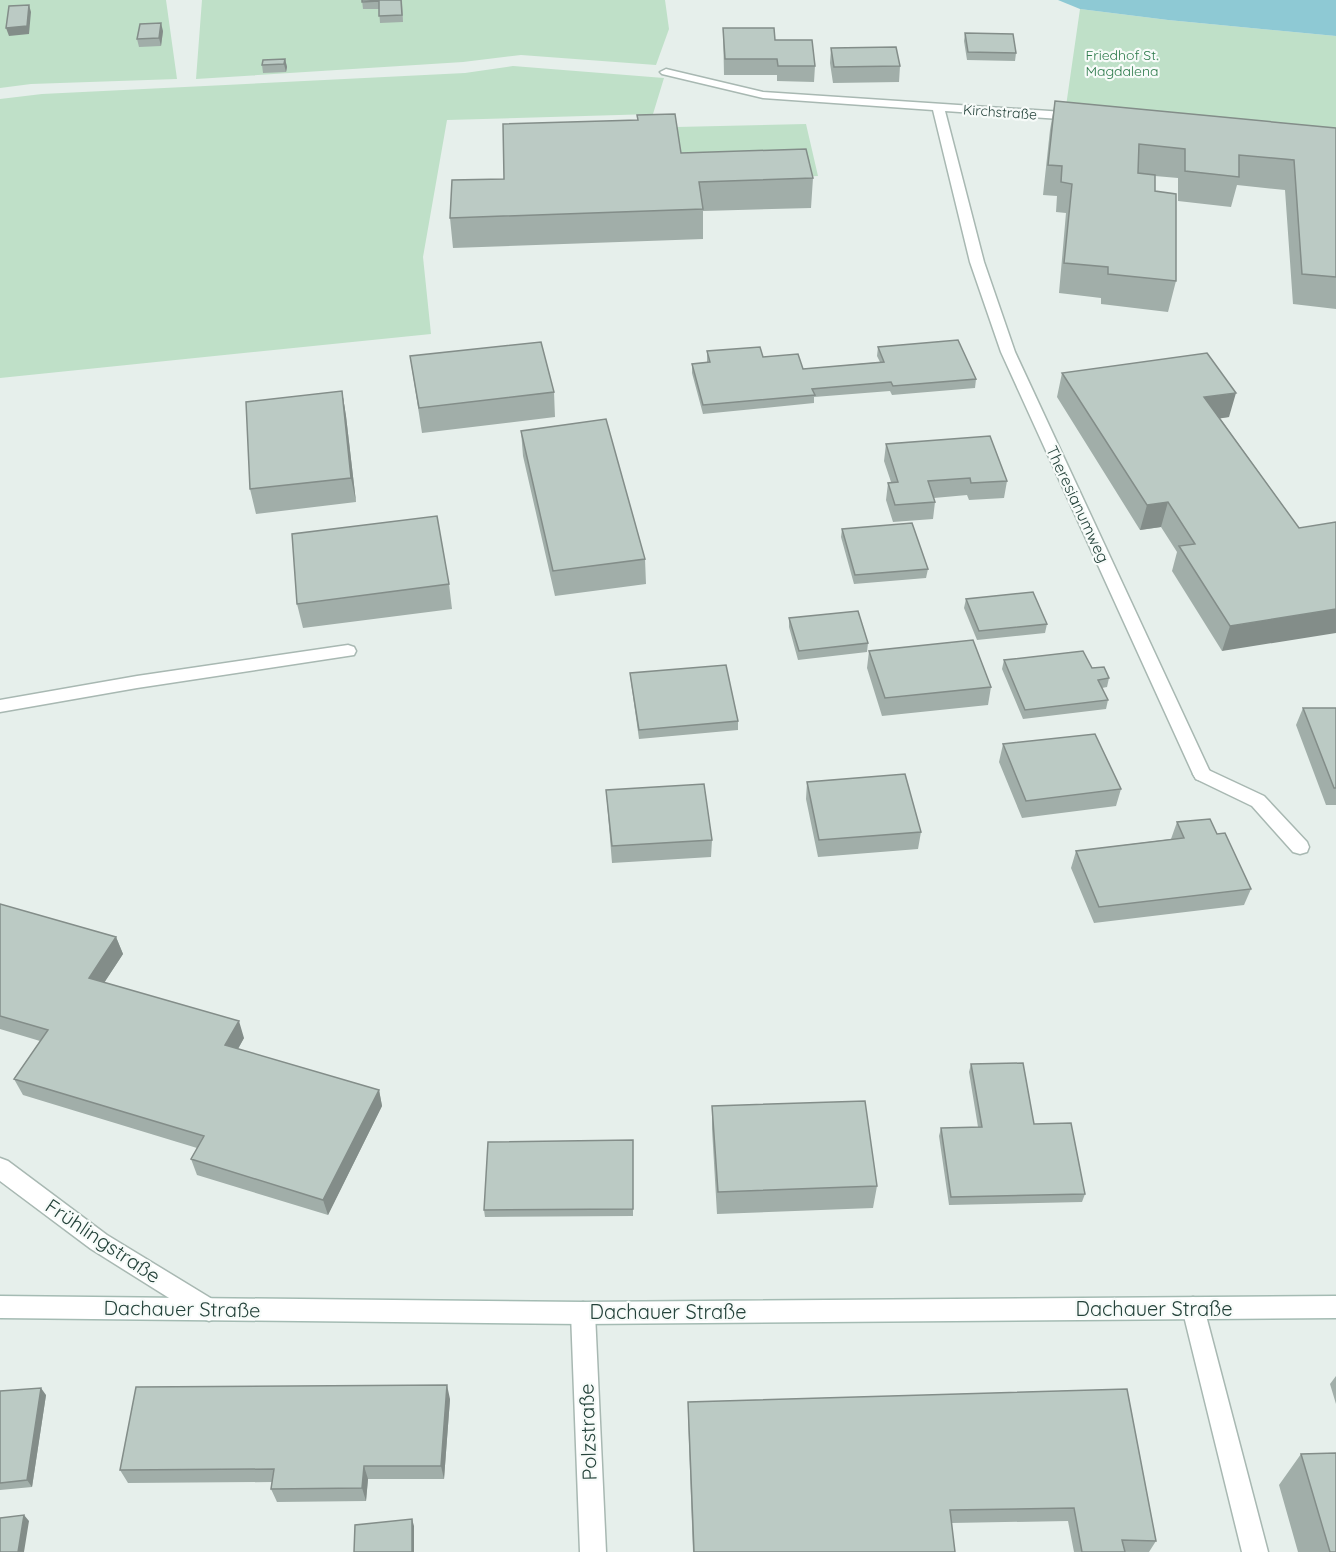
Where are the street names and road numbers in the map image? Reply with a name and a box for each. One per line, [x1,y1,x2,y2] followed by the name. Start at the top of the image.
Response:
[962,100,1038,124] street label: Kirchstraße
[1042,442,1114,566] street label: Theresianumweg
[41,1193,166,1288] street label: Frühlingstraße
[103,1295,261,1322] street label: Dachauer Straße
[1076,1296,1233,1321] street label: Dachauer Straße
[590,1299,747,1324] street label: Dachauer Straße
[573,1383,602,1481] street label: Polzstraße

